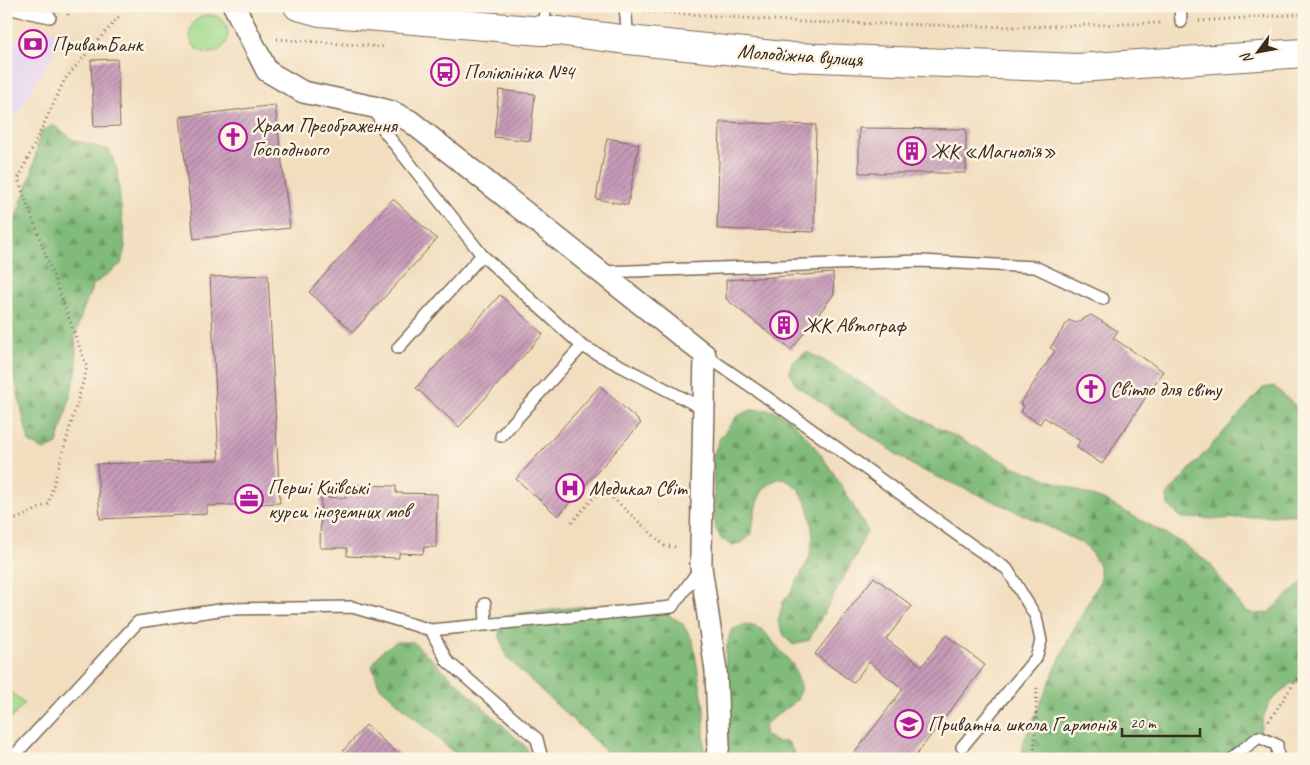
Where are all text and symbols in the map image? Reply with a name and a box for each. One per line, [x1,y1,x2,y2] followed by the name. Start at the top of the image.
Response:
[1232,28,1282,78] north arrow
[18,29,48,59] bank icon: ПриватБанк
[52,31,145,57] place label: ПриватБанк
[737,38,865,72] street label: Молодіжна вулиця
[1237,48,1257,67] text: N
[430,57,460,87] bus stop icon: Поліклініка №4
[464,59,577,85] place label: Поліклініка №4
[252,112,398,162] place label: Храм Преображення Господнього
[218,122,248,152] church icon: Храм Преображення Господнього
[897,136,927,166] building icon: ЖК «Магнолія»
[931,138,1056,164] place label: ЖК «Магнолія»
[769,310,799,340] building icon: ЖК Автограф
[803,312,907,338] place label: ЖК Автограф
[1076,374,1106,404] church icon: Світло для світу
[1110,376,1223,402] place label: Світло для світу
[555,473,585,503] hospital icon: Медикал Світ
[268,474,414,524] place label: Перші Київські курси іноземних мов
[589,475,688,501] place label: Медикал Світ
[234,484,264,514] office icon: Перші Київські курси іноземних мов
[1122,705,1200,737] scale bar
[894,709,924,739] school or university icon: Приватна школа Гармонія
[928,711,1118,737] place label: Приватна школа Гармонія
[1130,714,1157,733] text: 20 m

